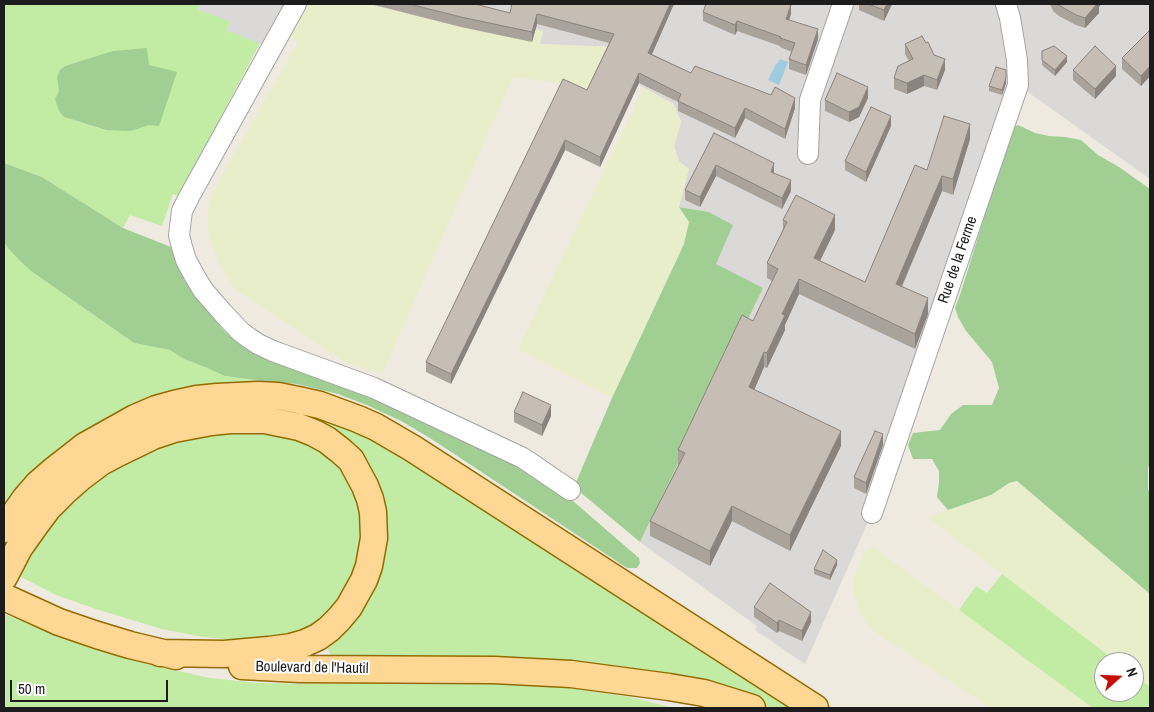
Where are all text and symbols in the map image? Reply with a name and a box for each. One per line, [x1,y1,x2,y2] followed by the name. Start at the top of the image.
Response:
[935,214,981,306] street label: Rue de la Ferme
[1094,652,1144,702] north arrow
[255,658,369,678] street label: Boulevard de l'Hautil
[1122,665,1142,679] text: N
[12,670,170,702] scale bar
[18,678,45,699] text: 50 m

